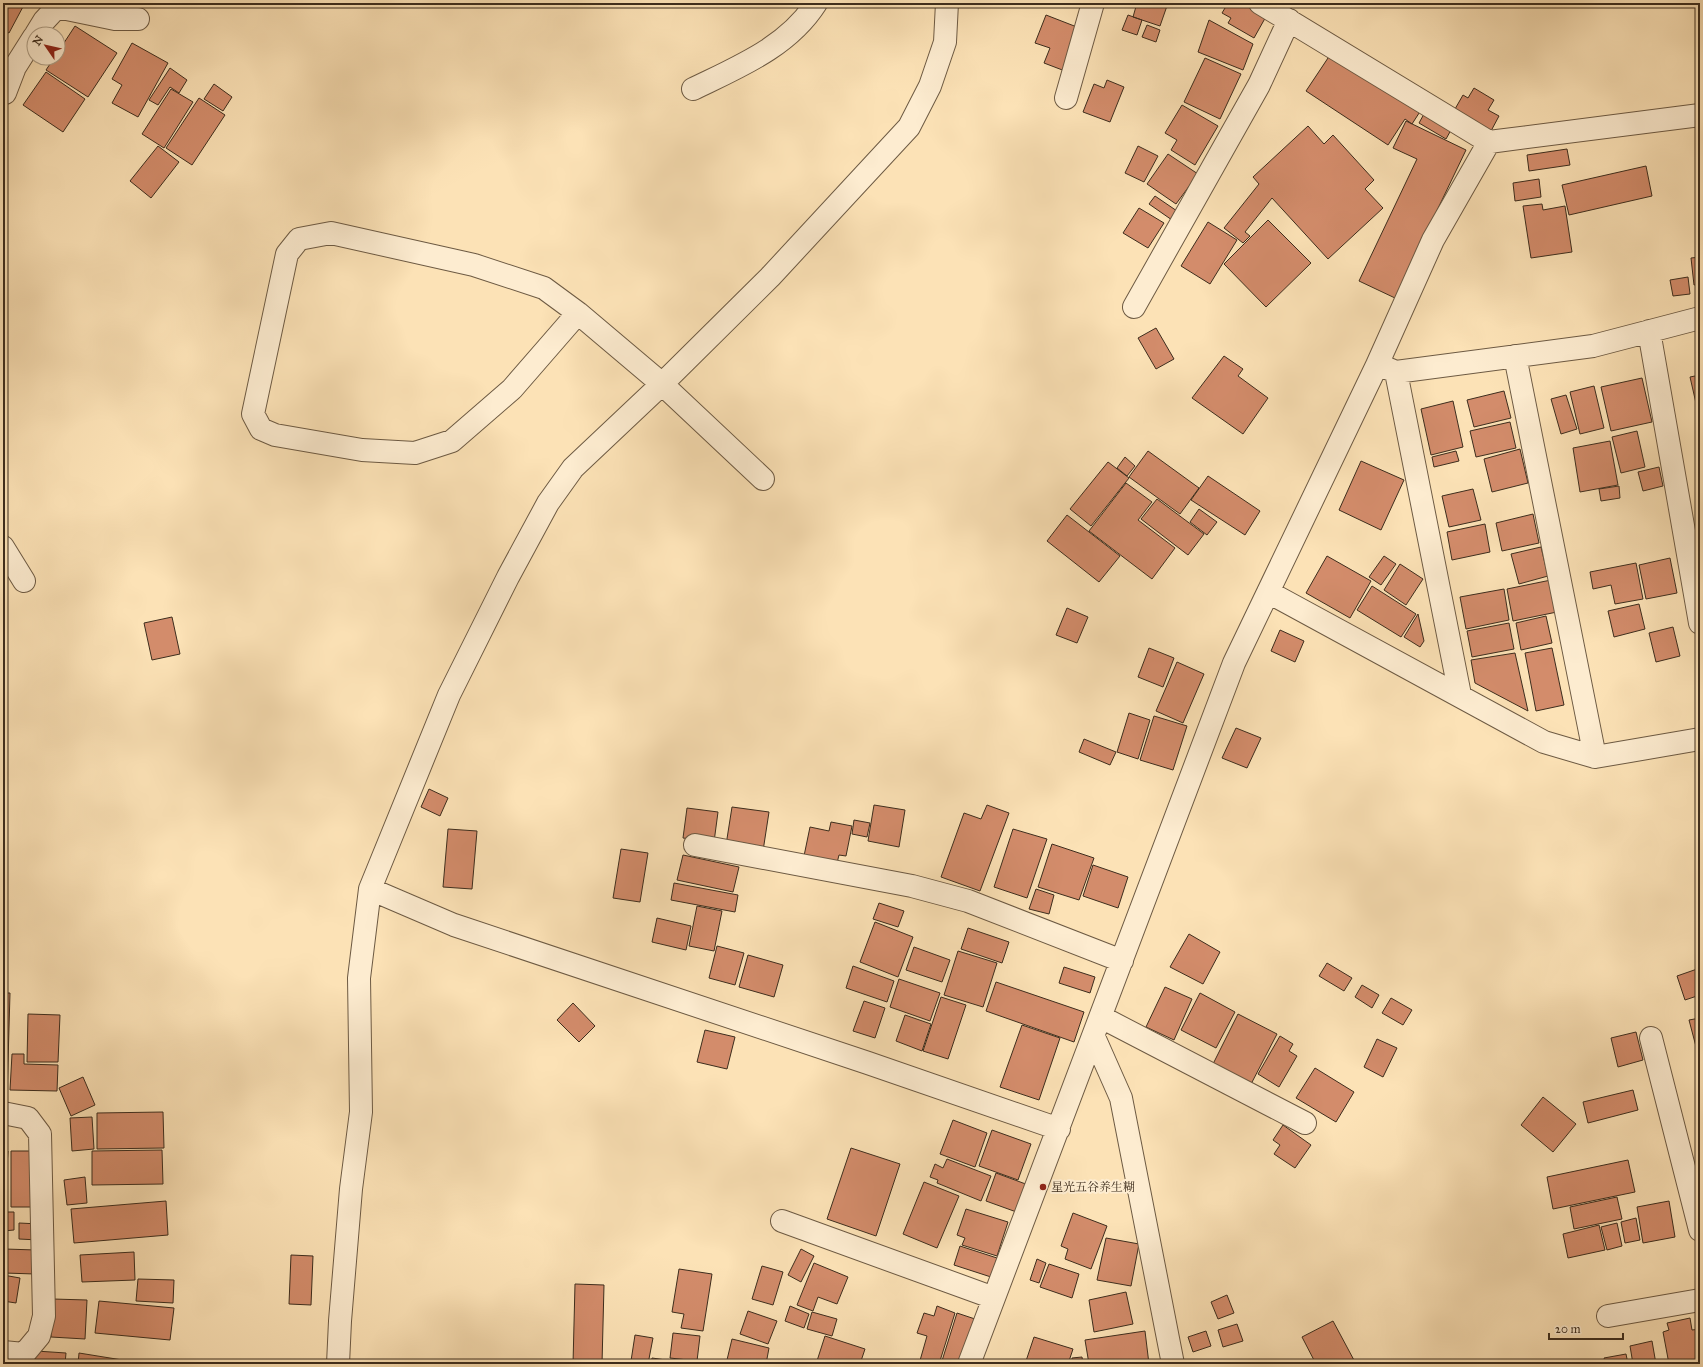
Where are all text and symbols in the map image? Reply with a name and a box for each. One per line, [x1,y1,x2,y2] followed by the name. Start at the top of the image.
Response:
[26,26,66,66] north arrow
[30,33,46,48] text: N
[1051,1180,1135,1194] place label: 星光五谷养生糊
[1038,1182,1048,1192] marker: 星光五谷养生糊
[1549,1315,1623,1341] scale bar
[1555,1322,1581,1336] text: 20 m

